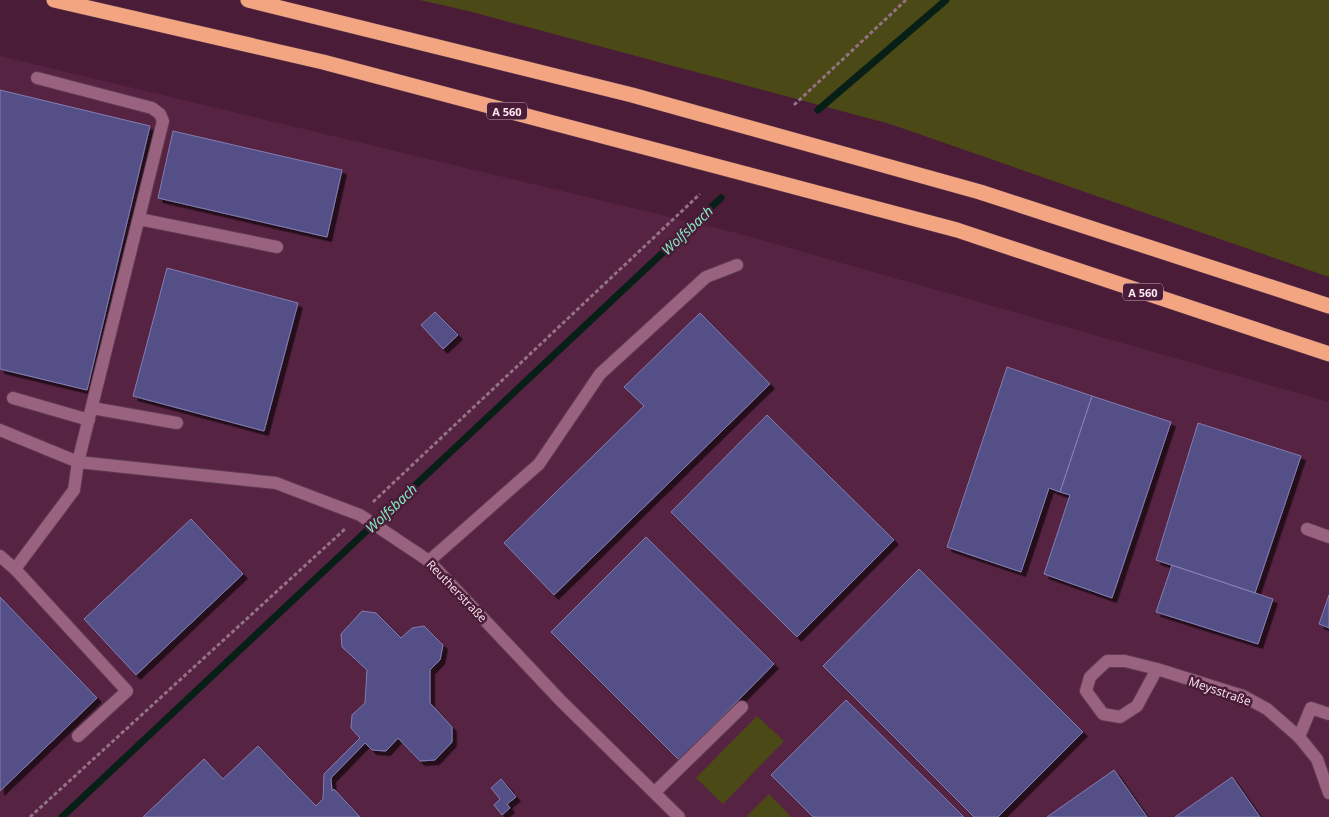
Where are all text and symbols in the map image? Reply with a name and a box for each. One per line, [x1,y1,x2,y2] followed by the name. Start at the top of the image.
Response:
[487,102,527,120] road number: A 560
[657,201,717,259] water label: Wolfsbach
[1123,284,1163,300] road number: A 560
[361,479,421,537] water label: Wolfsbach
[423,556,491,626] street label: Reutherstraße
[1186,672,1254,710] street label: Meysstraße

